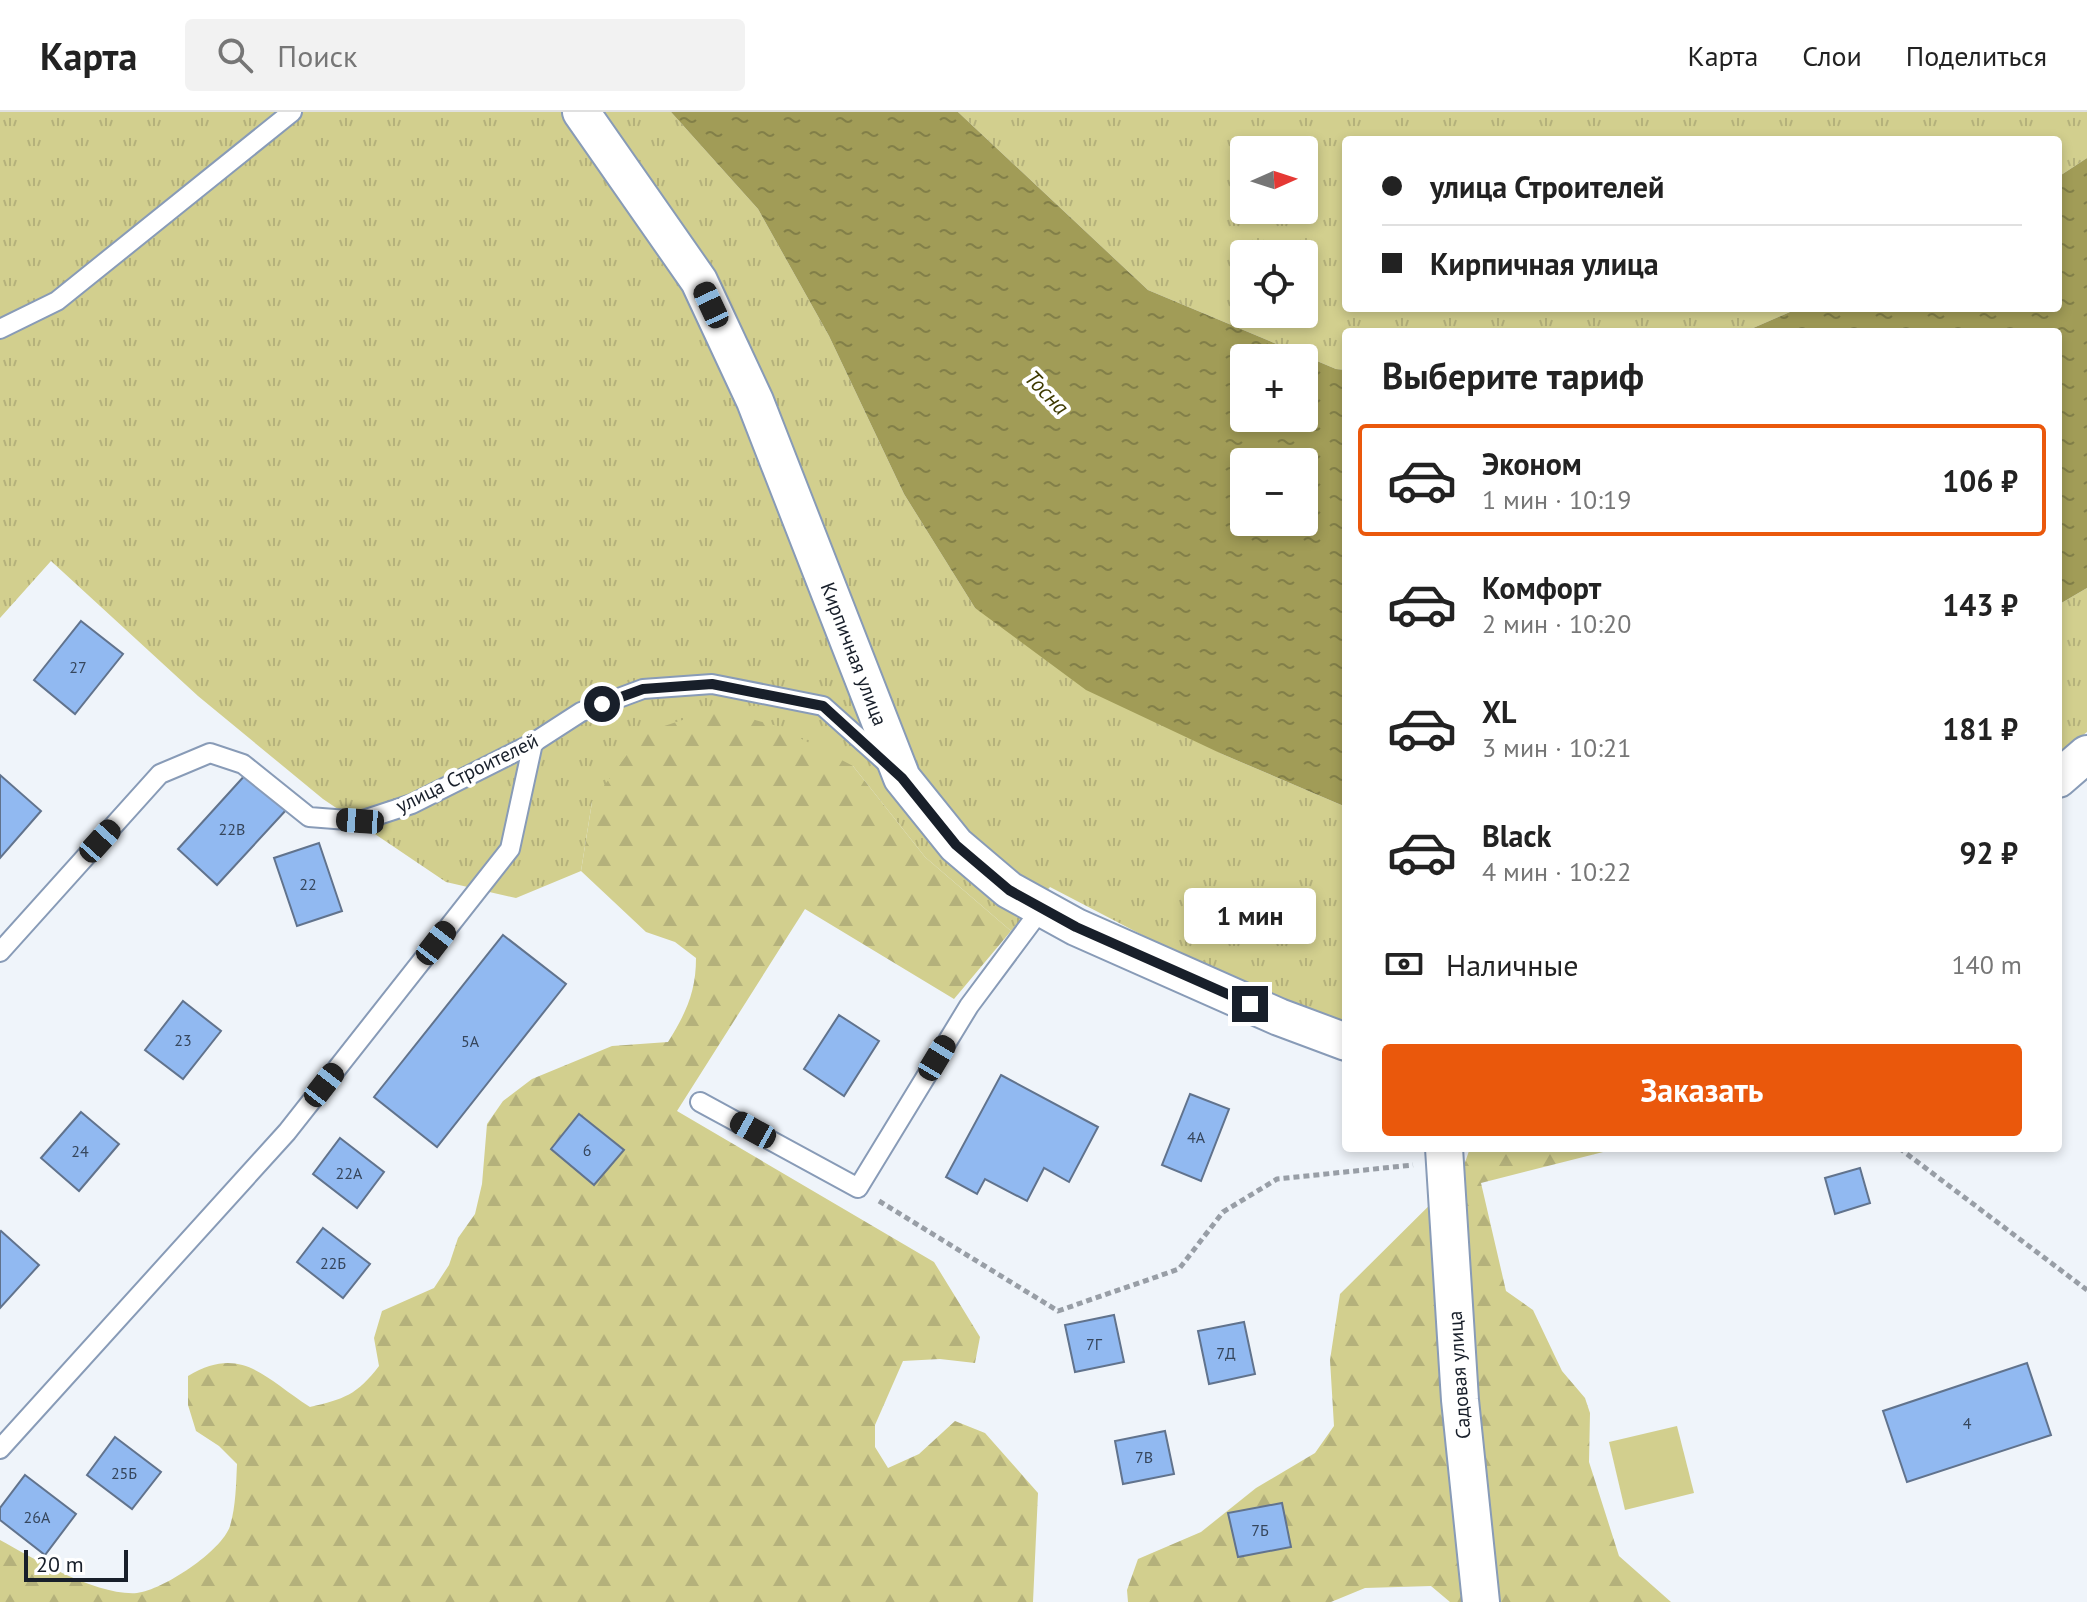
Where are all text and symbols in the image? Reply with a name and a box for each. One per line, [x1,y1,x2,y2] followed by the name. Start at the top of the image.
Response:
[185,19,745,91] search box
[40,31,137,80] text: Карта
[213,33,257,77] icon: search
[277,36,357,75] text: Поиск
[1688,37,1758,74] text: Карта
[1802,37,1862,74] text: Слои
[1906,37,2047,74] text: Поделиться
[1230,136,1318,224] north arrow
[1230,136,1318,536] map controls
[1430,167,1664,206] text: улица Строителей
[1230,240,1318,328] button: locate
[1430,244,1659,283] text: Кирпичная улица
[690,278,732,332] car
[1230,344,1318,432] button: +
[1382,352,1644,399] text: Выберите тариф
[1019,364,1075,420] water label: Тосна
[1386,444,1458,516] icon: car
[1482,444,1582,483] text: Эконом
[1230,448,1318,536] button: −
[1942,461,2018,500] text: 106 ₽
[1482,483,1631,516] text: 1 мин · 10:19
[1386,568,1458,640] icon: car
[1482,568,1601,607] text: Комфорт
[815,578,893,730] street label: Кирпичная улица
[1942,585,2018,624] text: 143 ₽
[1482,607,1631,640] text: 2 мин · 10:20
[69,657,87,677] house number: 27
[584,686,620,722] route start
[1386,692,1458,764] icon: car
[1482,692,1516,731] text: XL
[1942,709,2018,748] text: 181 ₽
[391,727,543,819] street label: улица Строителей
[1482,731,1631,764] text: 3 мин · 10:21
[335,807,385,835] car
[75,815,125,867] car
[1386,816,1458,888] icon: car
[1482,816,1551,855] text: Black
[219,819,245,839] house number: 22В
[1959,833,2018,872] text: 92 ₽
[1482,855,1631,888] text: 4 мин · 10:22
[299,874,317,894] house number: 22
[1184,888,1316,944] callout: 1 мин
[1217,899,1283,932] text: 1 мин
[412,917,460,969] car
[1382,942,1426,986] icon: cash
[1446,945,1578,984] text: Наличные
[1951,948,2022,981] text: 140 m
[1232,986,1268,1022] route end
[174,1030,192,1050] house number: 23
[461,1031,480,1051] house number: 5А
[914,1031,960,1085] car
[1382,1044,2022,1136] button: Заказать
[300,1059,348,1111] car
[726,1108,780,1152] car
[1187,1127,1206,1147] house number: 4А
[583,1140,591,1160] house number: 6
[71,1141,89,1161] house number: 24
[336,1163,363,1183] house number: 22А
[320,1253,346,1273] house number: 22Б
[1442,1310,1476,1440] street label: Садовая улица
[1086,1334,1103,1354] house number: 7Г
[1216,1343,1236,1363] house number: 7Д
[1963,1413,1972,1433] house number: 4
[1135,1447,1153,1467] house number: 7В
[111,1463,137,1483] house number: 25Б
[24,1507,51,1527] house number: 26А
[1251,1520,1269,1540] house number: 7Б
[24,1546,128,1582] scale bar
[36,1550,84,1578] text: 20 m

